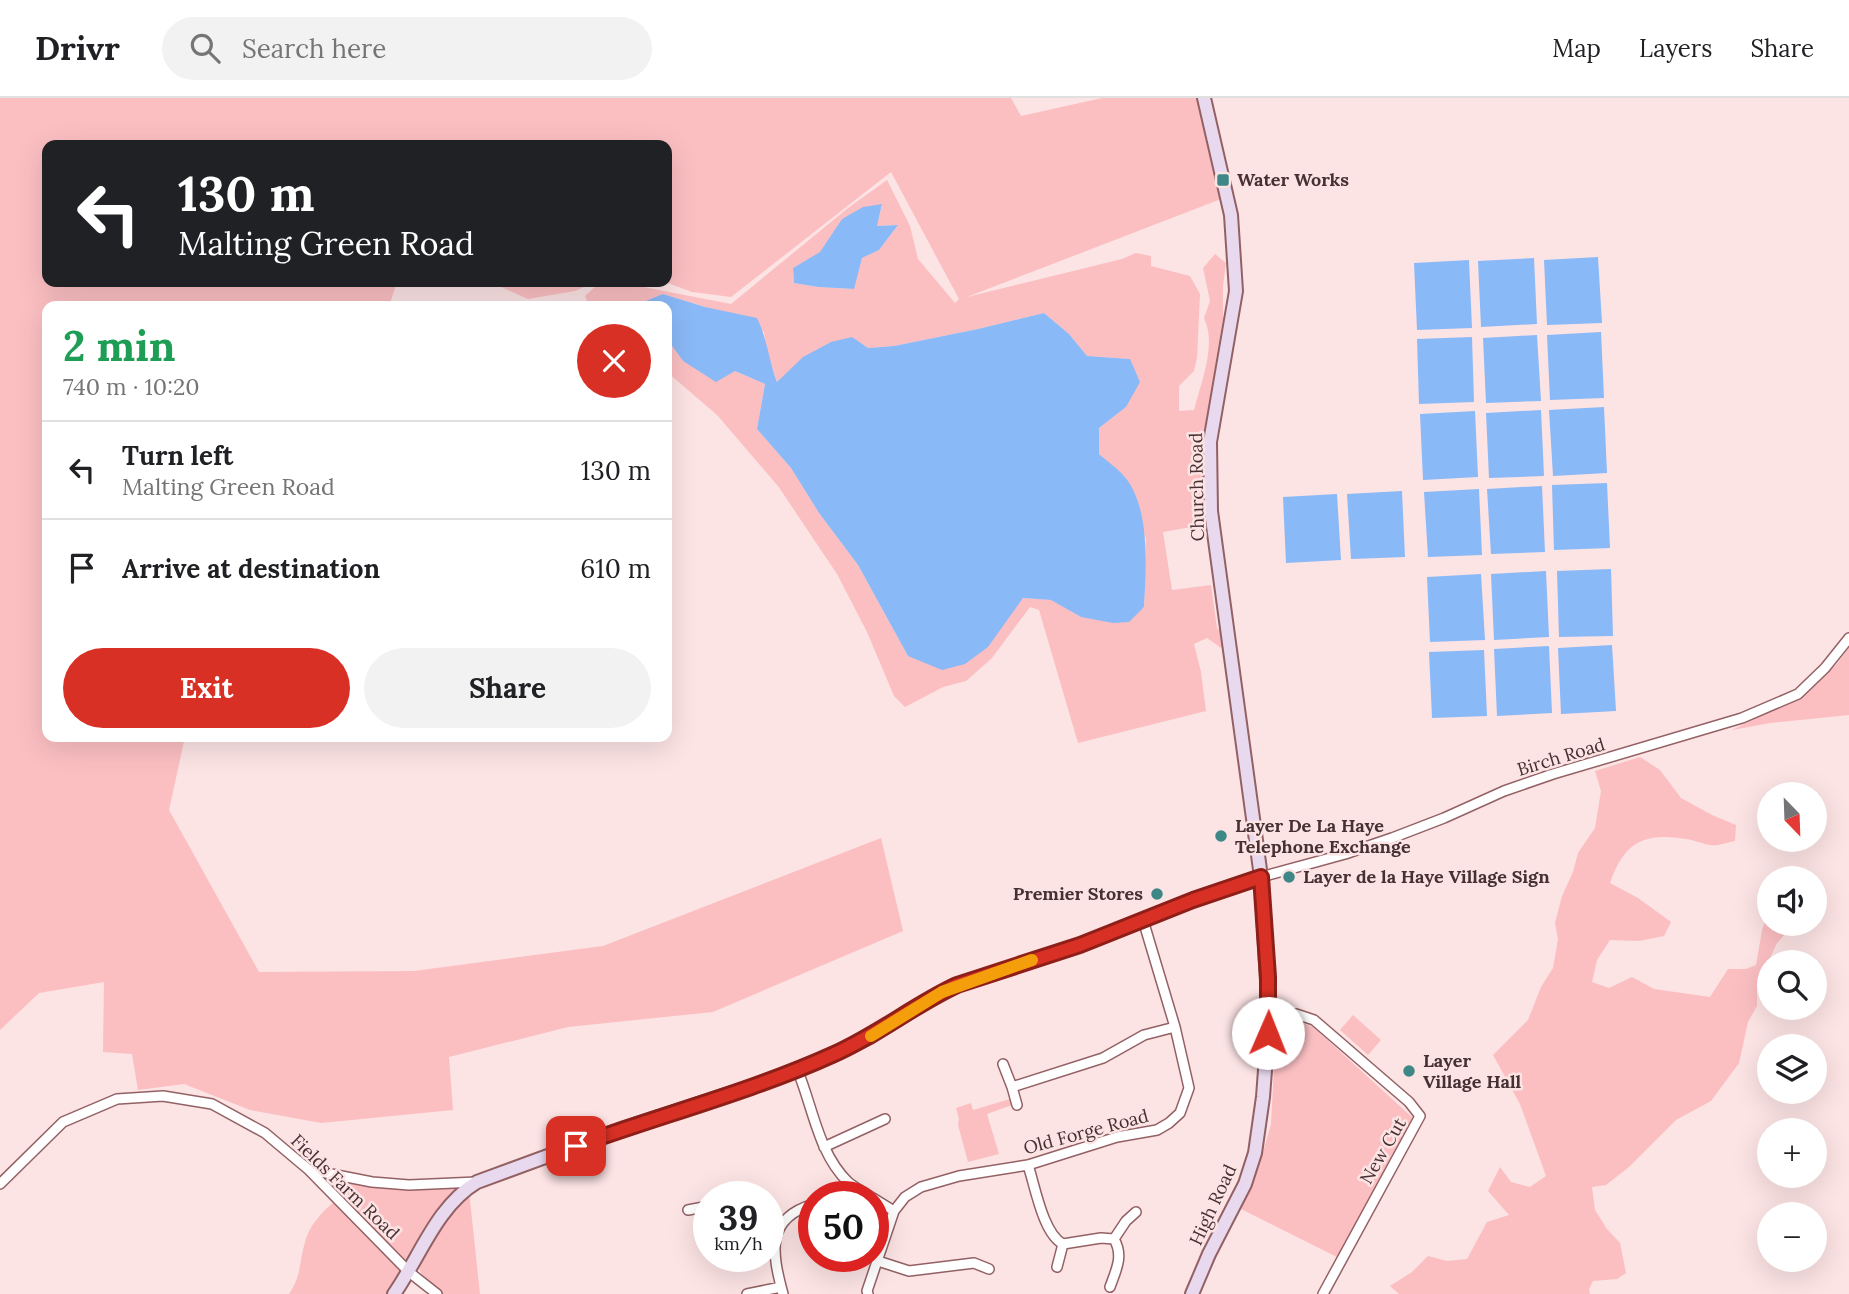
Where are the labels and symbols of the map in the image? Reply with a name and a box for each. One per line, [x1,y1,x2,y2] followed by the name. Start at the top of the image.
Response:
[1237,168,1349,191] place label: Water Works
[1215,172,1231,188] marker: Water Works
[1184,432,1209,542] street label: Church Road
[1514,732,1608,781] street label: Birch Road
[1757,782,1827,852] north arrow
[1235,814,1411,858] place label: Layer De La Haye Telephone Exchange
[1213,828,1229,844] marker: Layer De La Haye Telephone Exchange
[1303,865,1550,888] place label: Layer de la Haye Village Sign
[1281,869,1297,885] marker: Layer de la Haye Village Sign
[1013,882,1143,905] place label: Premier Stores
[1149,886,1165,902] marker: Premier Stores
[1231,996,1305,1070] position arrow
[1423,1049,1522,1093] place label: Layer Village Hall
[1401,1063,1417,1079] marker: Layer Village Hall
[1021,1104,1151,1159] street label: Old Forge Road
[1354,1114,1411,1188] street label: New Cut
[546,1116,606,1176] pin
[286,1129,405,1244] street label: Fields Farm Road
[1184,1160,1241,1249] street label: High Road
[798,1181,889,1272] speed limit sign: 50

